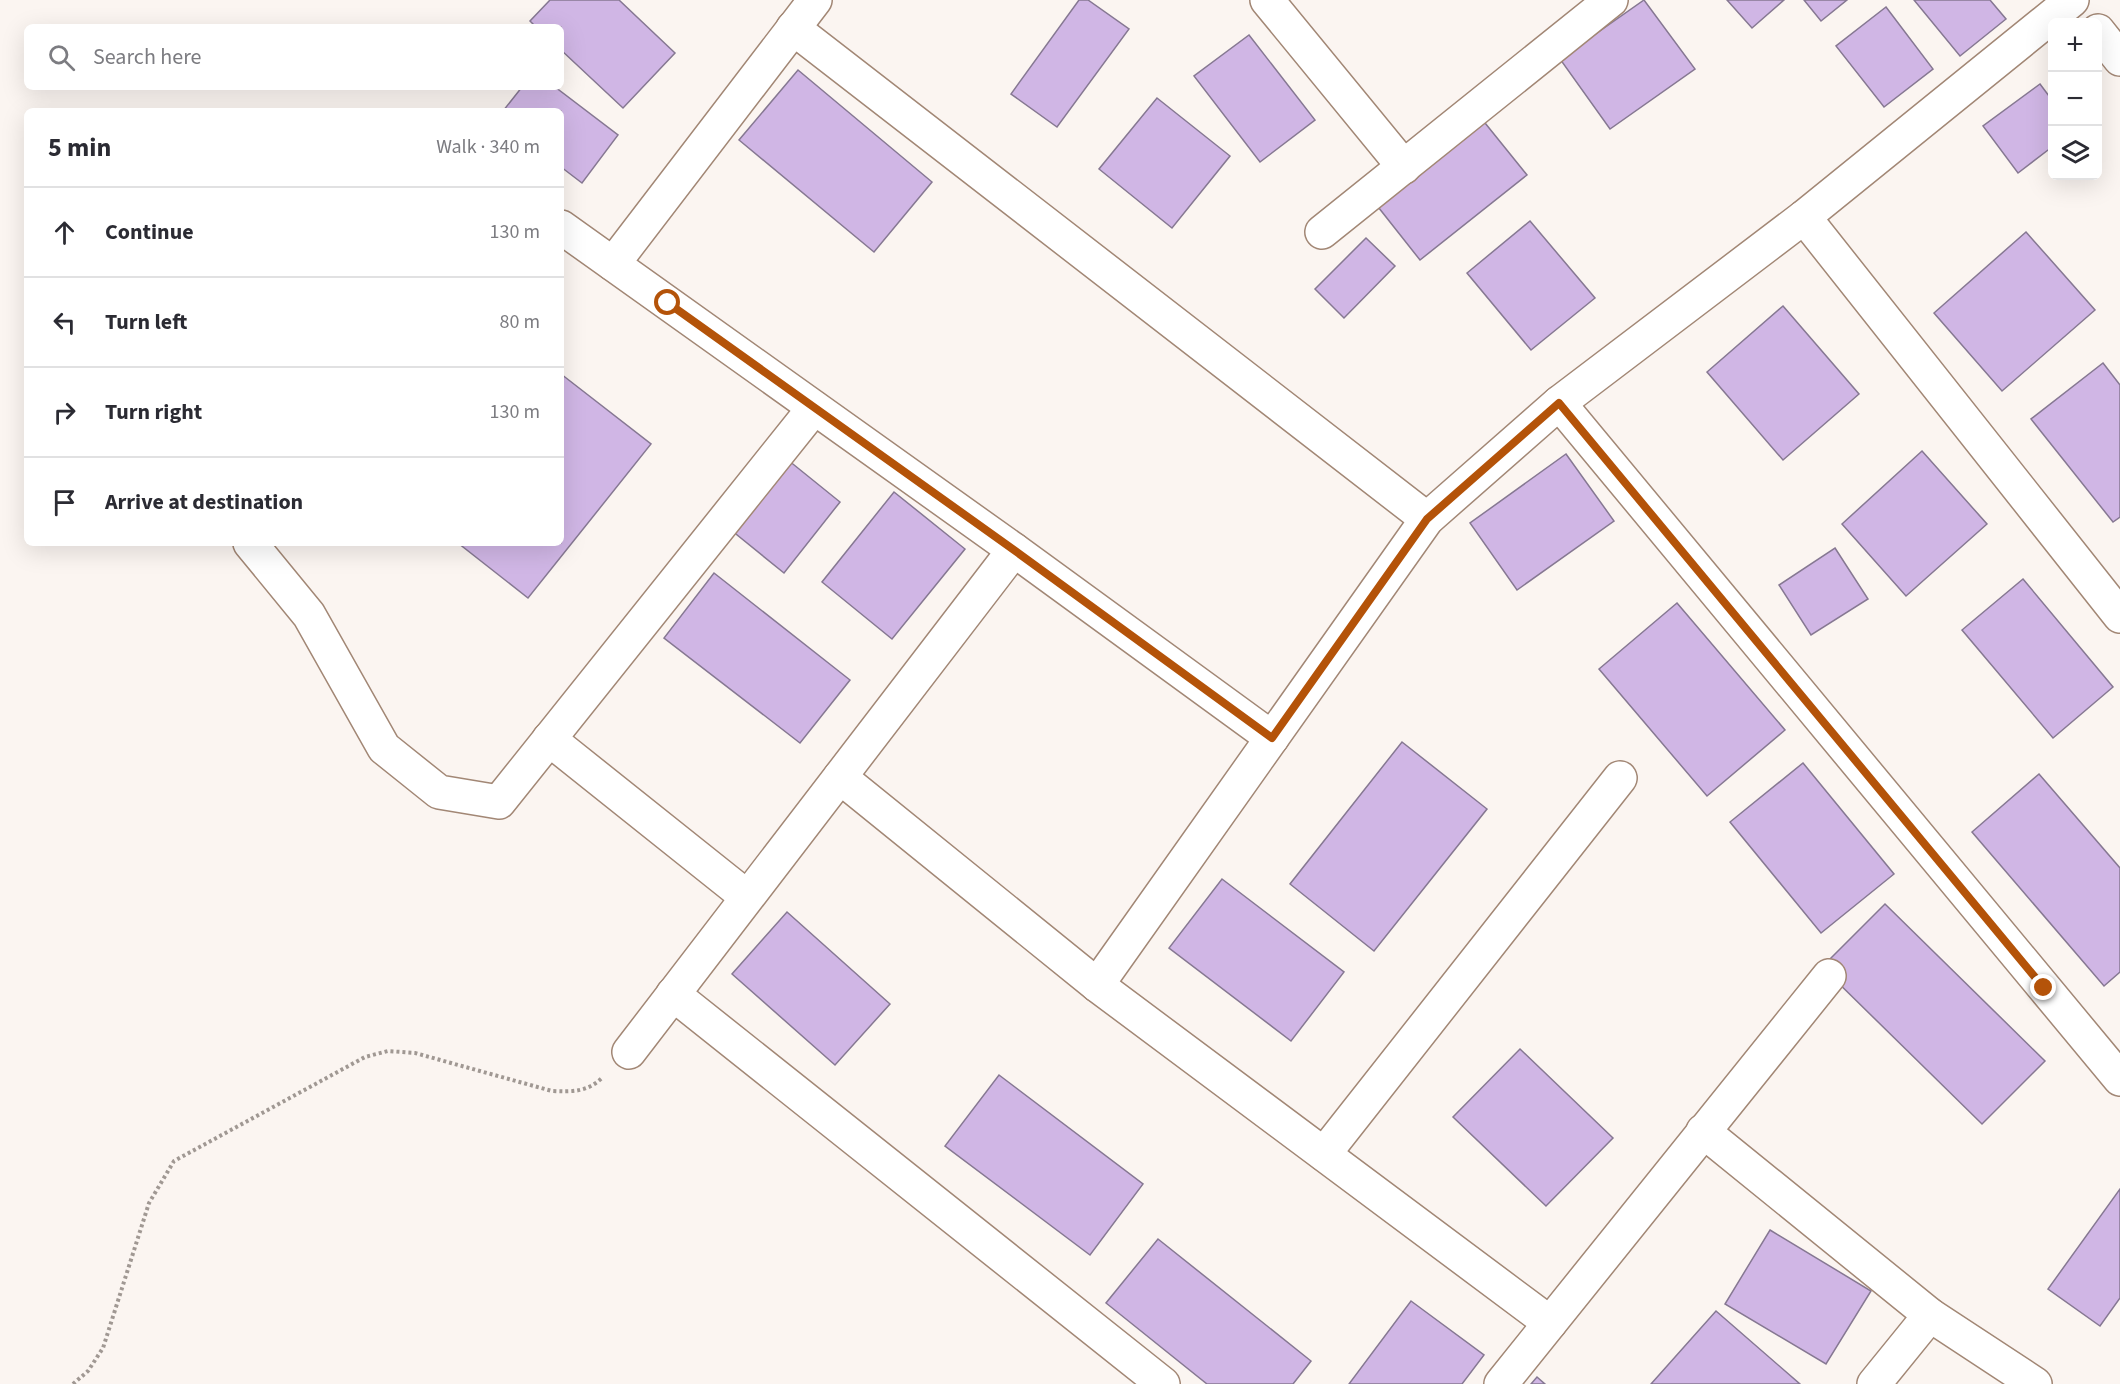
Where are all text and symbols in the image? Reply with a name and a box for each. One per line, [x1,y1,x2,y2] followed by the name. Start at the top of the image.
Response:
[2048,18,2102,180] map controls
[2048,18,2102,72] button: +
[24,24,564,90] search box
[45,41,78,74] icon: search
[93,41,201,73] text: Search here
[2048,72,2102,126] button: −
[2048,126,2102,180] button: layers
[48,129,111,166] text: 5 min
[436,133,540,161] text: Walk · 340 m
[48,216,81,249] icon: ahead
[105,216,194,248] text: Continue
[490,218,540,246] text: 130 m
[654,289,680,315] route start
[48,306,81,339] icon: left
[105,306,187,338] text: Turn left
[500,308,540,336] text: 80 m
[48,396,81,429] icon: right
[105,396,202,428] text: Turn right
[490,398,540,426] text: 130 m
[48,486,81,519] icon: arrive
[105,486,303,518] text: Arrive at destination
[2030,974,2056,1000] route end

